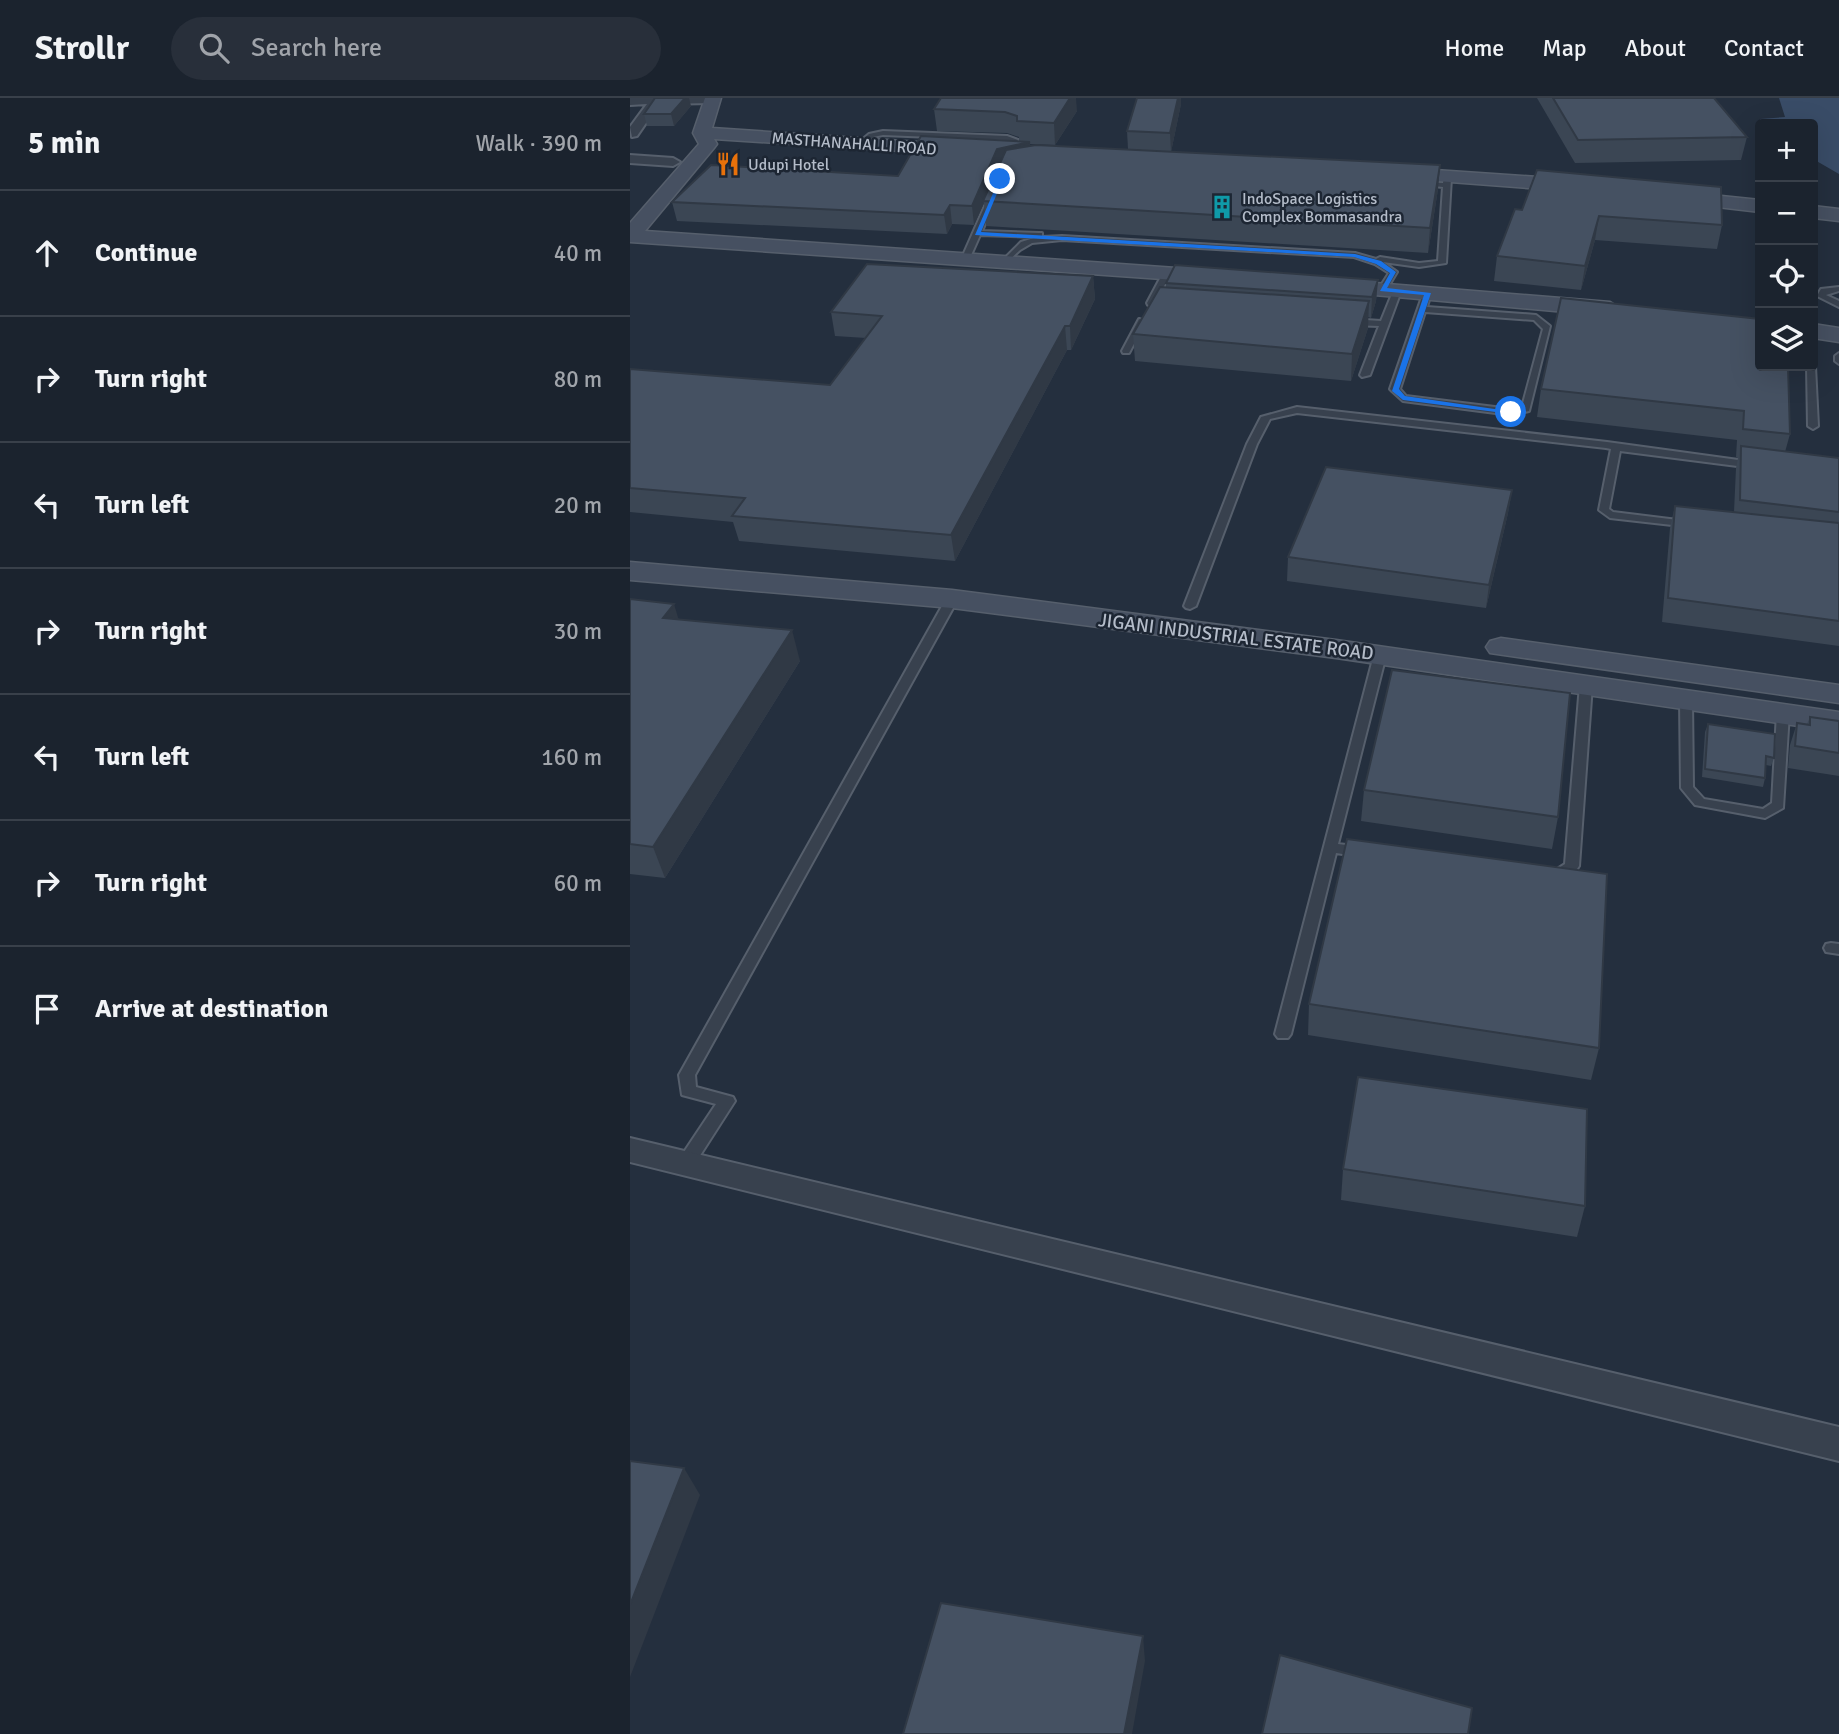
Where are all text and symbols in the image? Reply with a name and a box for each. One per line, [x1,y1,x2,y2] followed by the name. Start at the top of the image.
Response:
[171,17,661,80] search box
[35,28,129,69] text: Strollr
[195,29,233,67] icon: search
[251,32,382,64] text: Search here
[1444,33,1504,63] text: Home
[1542,33,1587,63] text: Map
[1625,33,1686,63] text: About
[1724,33,1804,63] text: Contact
[1755,119,1818,371] map controls
[1755,119,1818,182] button: +
[28,125,100,162] text: 5 min
[771,128,937,160] street label: MASTHANAHALLI ROAD
[476,129,602,158] text: Walk · 390 m
[714,150,742,178] restaurant icon: Udupi Hotel
[748,155,830,175] place label: Udupi Hotel
[984,163,1015,194] route end
[1755,182,1818,245] button: −
[1242,189,1402,227] place label: IndoSpace Logistics Complex Bommasandra
[1208,193,1236,221] building icon: IndoSpace Logistics Complex Bommasandra
[28,234,66,272] icon: ahead
[95,237,197,269] text: Continue
[554,239,602,268] text: 40 m
[1755,245,1818,308] button: locate
[1755,308,1818,371] button: layers
[28,360,66,398] icon: right
[95,363,207,395] text: Turn right
[554,365,602,394] text: 80 m
[1495,396,1526,427] route start
[28,486,66,524] icon: left
[95,489,189,521] text: Turn left
[554,491,602,520] text: 20 m
[1097,608,1375,666] street label: JIGANI INDUSTRIAL ESTATE ROAD
[28,612,66,650] icon: right
[95,615,207,647] text: Turn right
[554,617,602,646] text: 30 m
[28,738,66,776] icon: left
[95,741,189,773] text: Turn left
[541,743,602,772] text: 160 m
[28,864,66,902] icon: right
[95,867,207,899] text: Turn right
[554,869,602,898] text: 60 m
[28,990,66,1028] icon: arrive
[95,993,328,1025] text: Arrive at destination

